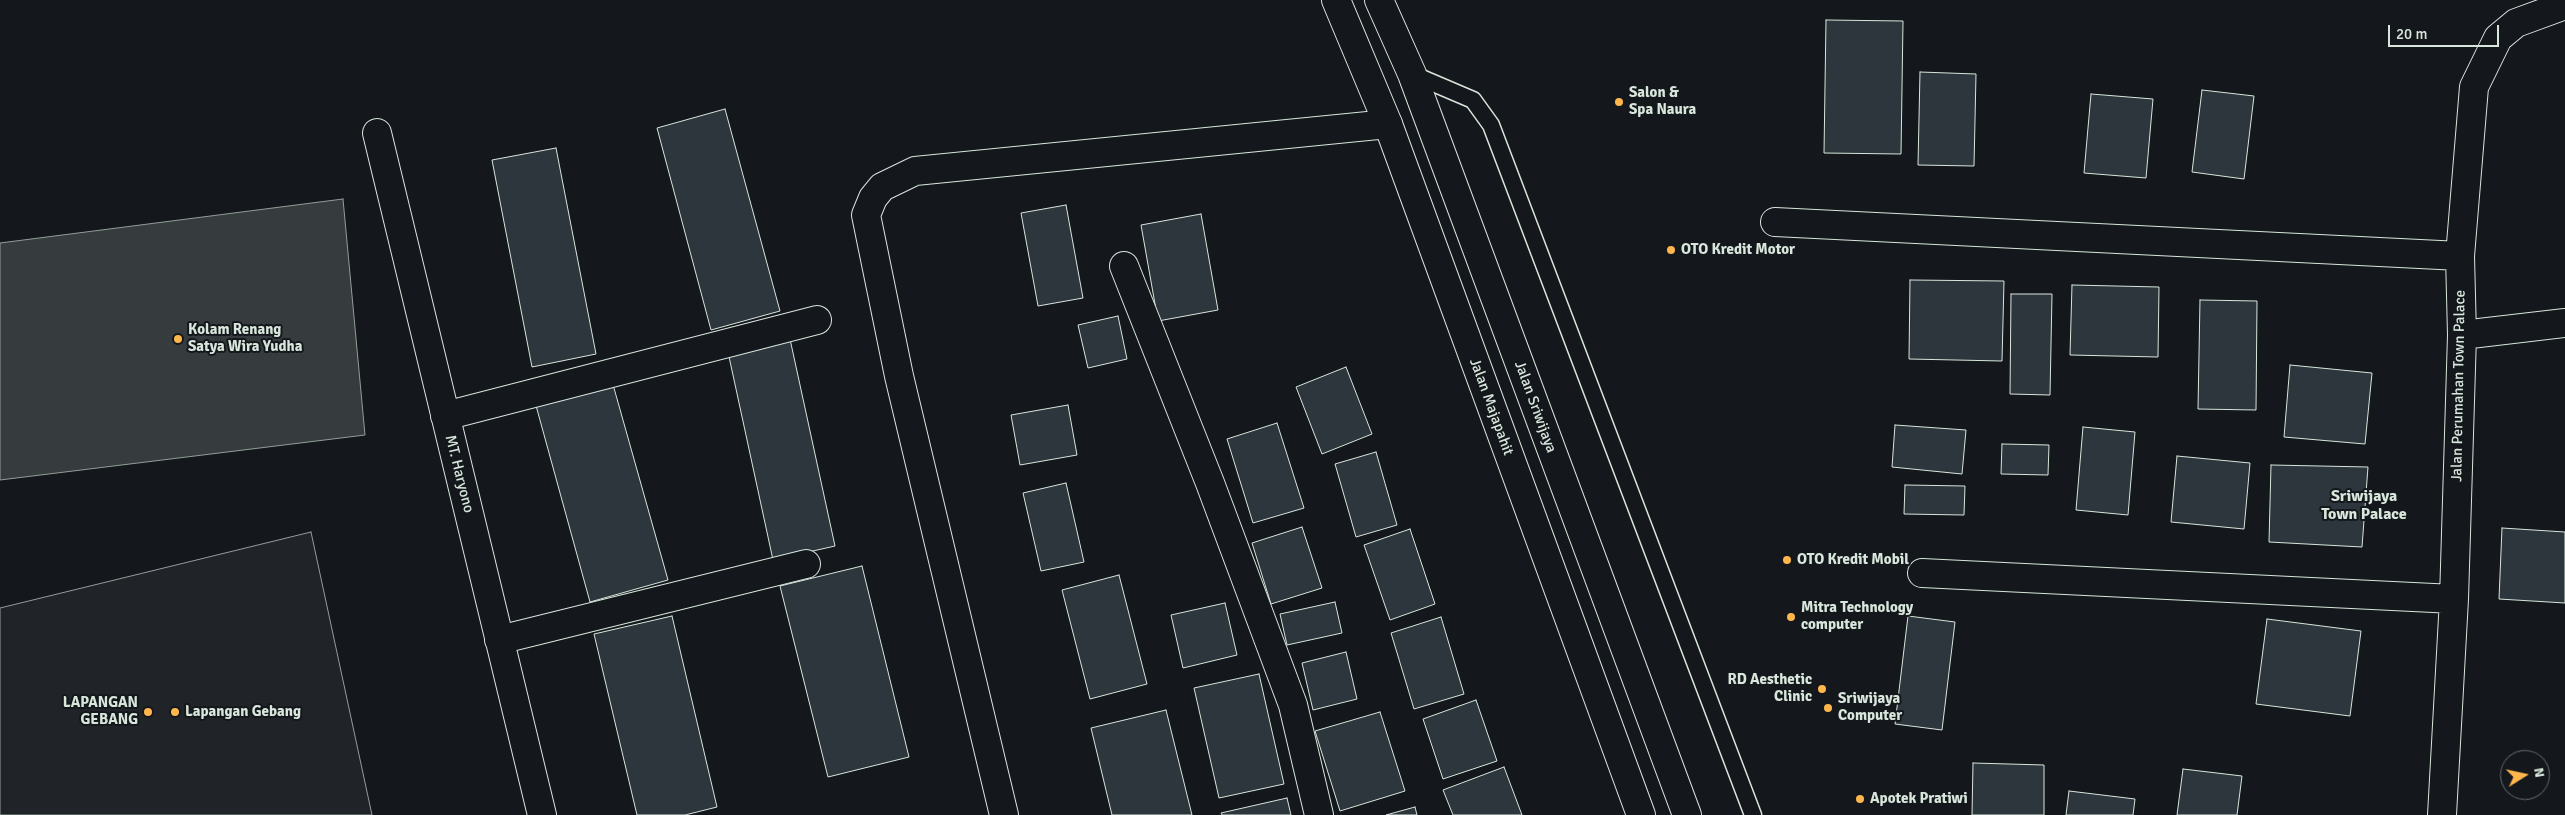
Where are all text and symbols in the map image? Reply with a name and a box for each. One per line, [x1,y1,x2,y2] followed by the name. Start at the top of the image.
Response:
[2390,15,2501,47] scale bar
[2396,25,2427,43] text: 20 m
[1629,84,1696,119] place label: Salon & Spa Naura
[1613,96,1625,108] marker: Salon & Spa Naura
[1681,241,1795,259] place label: OTO Kredit Motor
[1665,244,1677,256] marker: OTO Kredit Motor
[2448,290,2470,482] street label: Jalan Perumahan Town Palace
[188,321,302,356] place label: Kolam Renang Satya Wira Yudha
[172,333,184,345] marker: Kolam Renang Satya Wira Yudha
[1465,356,1517,458] street label: Jalan Majapahit
[1510,359,1560,455] street label: Jalan Sriwijaya
[441,433,477,515] street label: MT. Haryono
[2321,487,2407,525] district label: Sriwijaya Town Palace
[1797,551,1909,569] place label: OTO Kredit Mobil
[1781,554,1793,566] marker: OTO Kredit Mobil
[1801,599,1913,634] place label: Mitra Technology computer
[1785,611,1797,623] marker: Mitra Technology computer
[1728,671,1812,706] place label: RD Aesthetic Clinic
[1816,683,1828,695] marker: RD Aesthetic Clinic
[1838,690,1902,725] place label: Sriwijaya Computer
[63,694,138,729] place label: LAPANGAN GEBANG
[1822,702,1834,714] marker: Sriwijaya Computer
[185,703,301,721] place label: Lapangan Gebang
[142,706,154,718] marker: LAPANGAN GEBANG
[169,706,181,718] marker: Lapangan Gebang
[2500,750,2550,800] north arrow
[2530,766,2548,779] text: N
[1870,790,1968,808] place label: Apotek Pratiwi
[1854,793,1866,805] marker: Apotek Pratiwi

